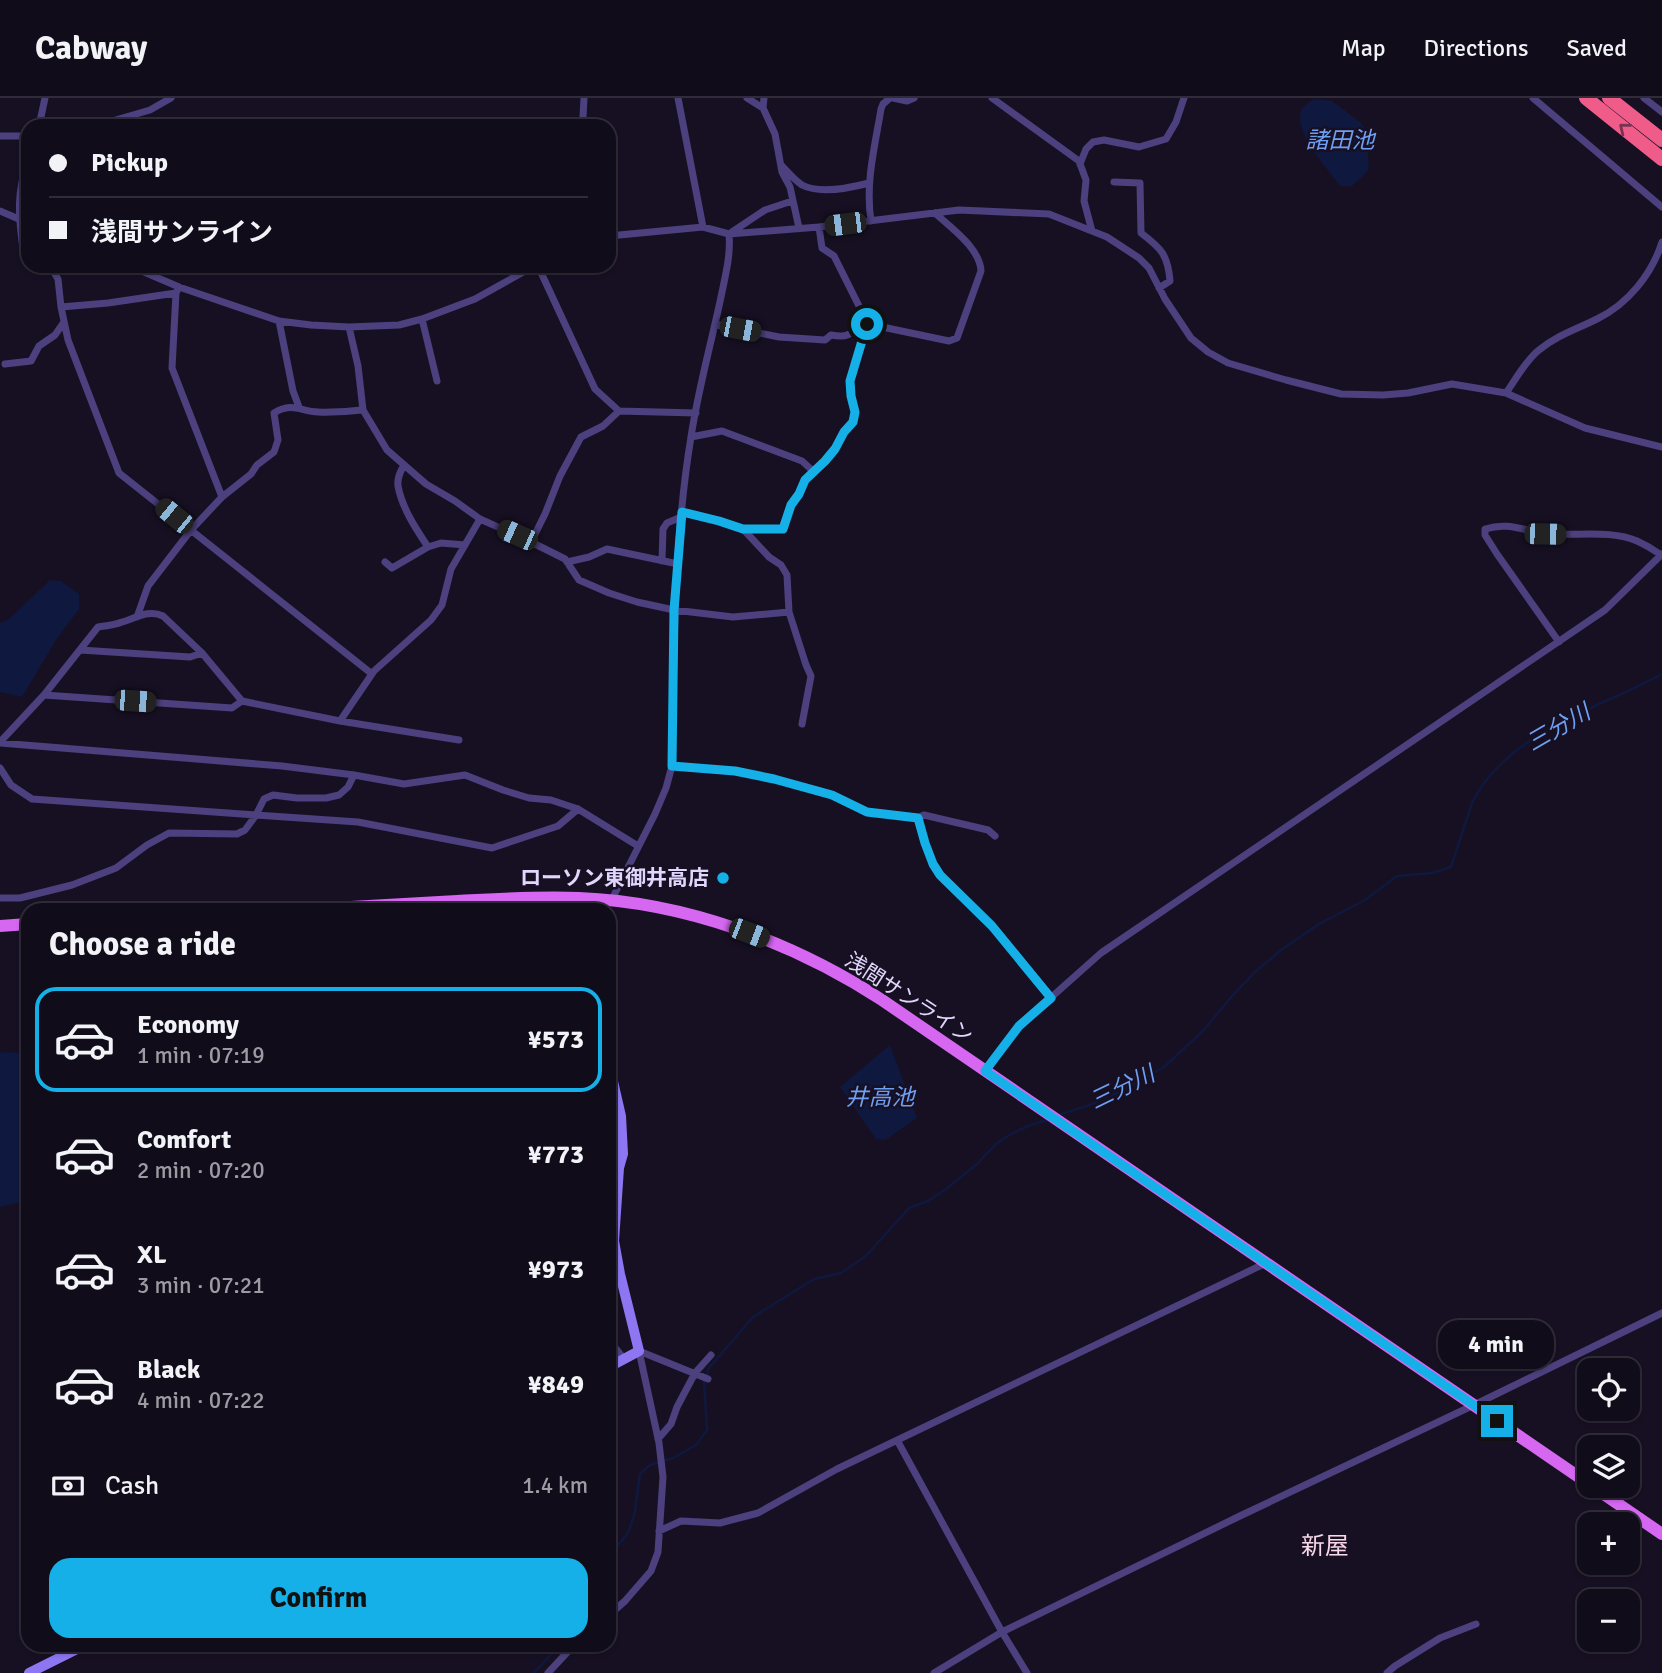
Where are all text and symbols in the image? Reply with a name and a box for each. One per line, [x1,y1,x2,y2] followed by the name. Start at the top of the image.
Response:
[35,28,147,69] text: Cabway
[1341,33,1386,63] text: Map
[1424,33,1529,63] text: Directions
[1567,33,1627,63] text: Saved
[1620,124,1632,137] one-way arrow
[1306,126,1377,155] water label: 諸田池
[91,147,168,179] text: Pickup
[823,211,868,237] car
[91,217,273,249] text: 浅間サンライン
[851,308,883,340] route start
[718,315,763,343] car
[152,495,197,537] car
[494,517,541,553] car
[1524,523,1567,545] car
[114,689,157,713] car
[1521,696,1598,757] water label: 三分川
[520,865,709,891] place label: ローソン東御井高店
[715,870,731,886] marker: ローソン東御井高店
[726,916,773,950] car
[49,925,236,964] text: Choose a ride
[840,947,978,1049] street label: 浅間サンライン
[53,1008,116,1071] icon: car
[137,1009,239,1041] text: Economy
[528,1024,584,1056] text: ¥573
[137,1041,265,1070] text: 1 min · 07:19
[1085,1058,1162,1116] water label: 三分川
[846,1083,917,1112] water label: 井高池
[53,1123,116,1186] icon: car
[137,1124,231,1156] text: Comfort
[528,1139,584,1171] text: ¥773
[137,1156,265,1185] text: 2 min · 07:20
[53,1238,116,1301] icon: car
[137,1239,167,1271] text: XL
[528,1254,584,1286] text: ¥973
[137,1271,265,1300] text: 3 min · 07:21
[1439,1320,1555,1368] callout: 4 min
[1468,1330,1524,1359] text: 4 min
[53,1353,116,1416] icon: car
[137,1354,200,1386] text: Black
[1577,1358,1640,1652] map controls
[1577,1358,1640,1421] button: locate
[528,1369,584,1401] text: ¥849
[137,1386,265,1415] text: 4 min · 07:22
[1481,1405,1513,1437] route end
[1577,1435,1640,1498] button: layers
[49,1467,87,1505] icon: cash
[105,1470,159,1502] text: Cash
[522,1471,588,1500] text: 1.4 km
[1577,1512,1640,1575] button: +
[1301,1531,1349,1561] district label: 新屋
[49,1558,588,1638] button: Confirm
[1577,1589,1640,1652] button: −

